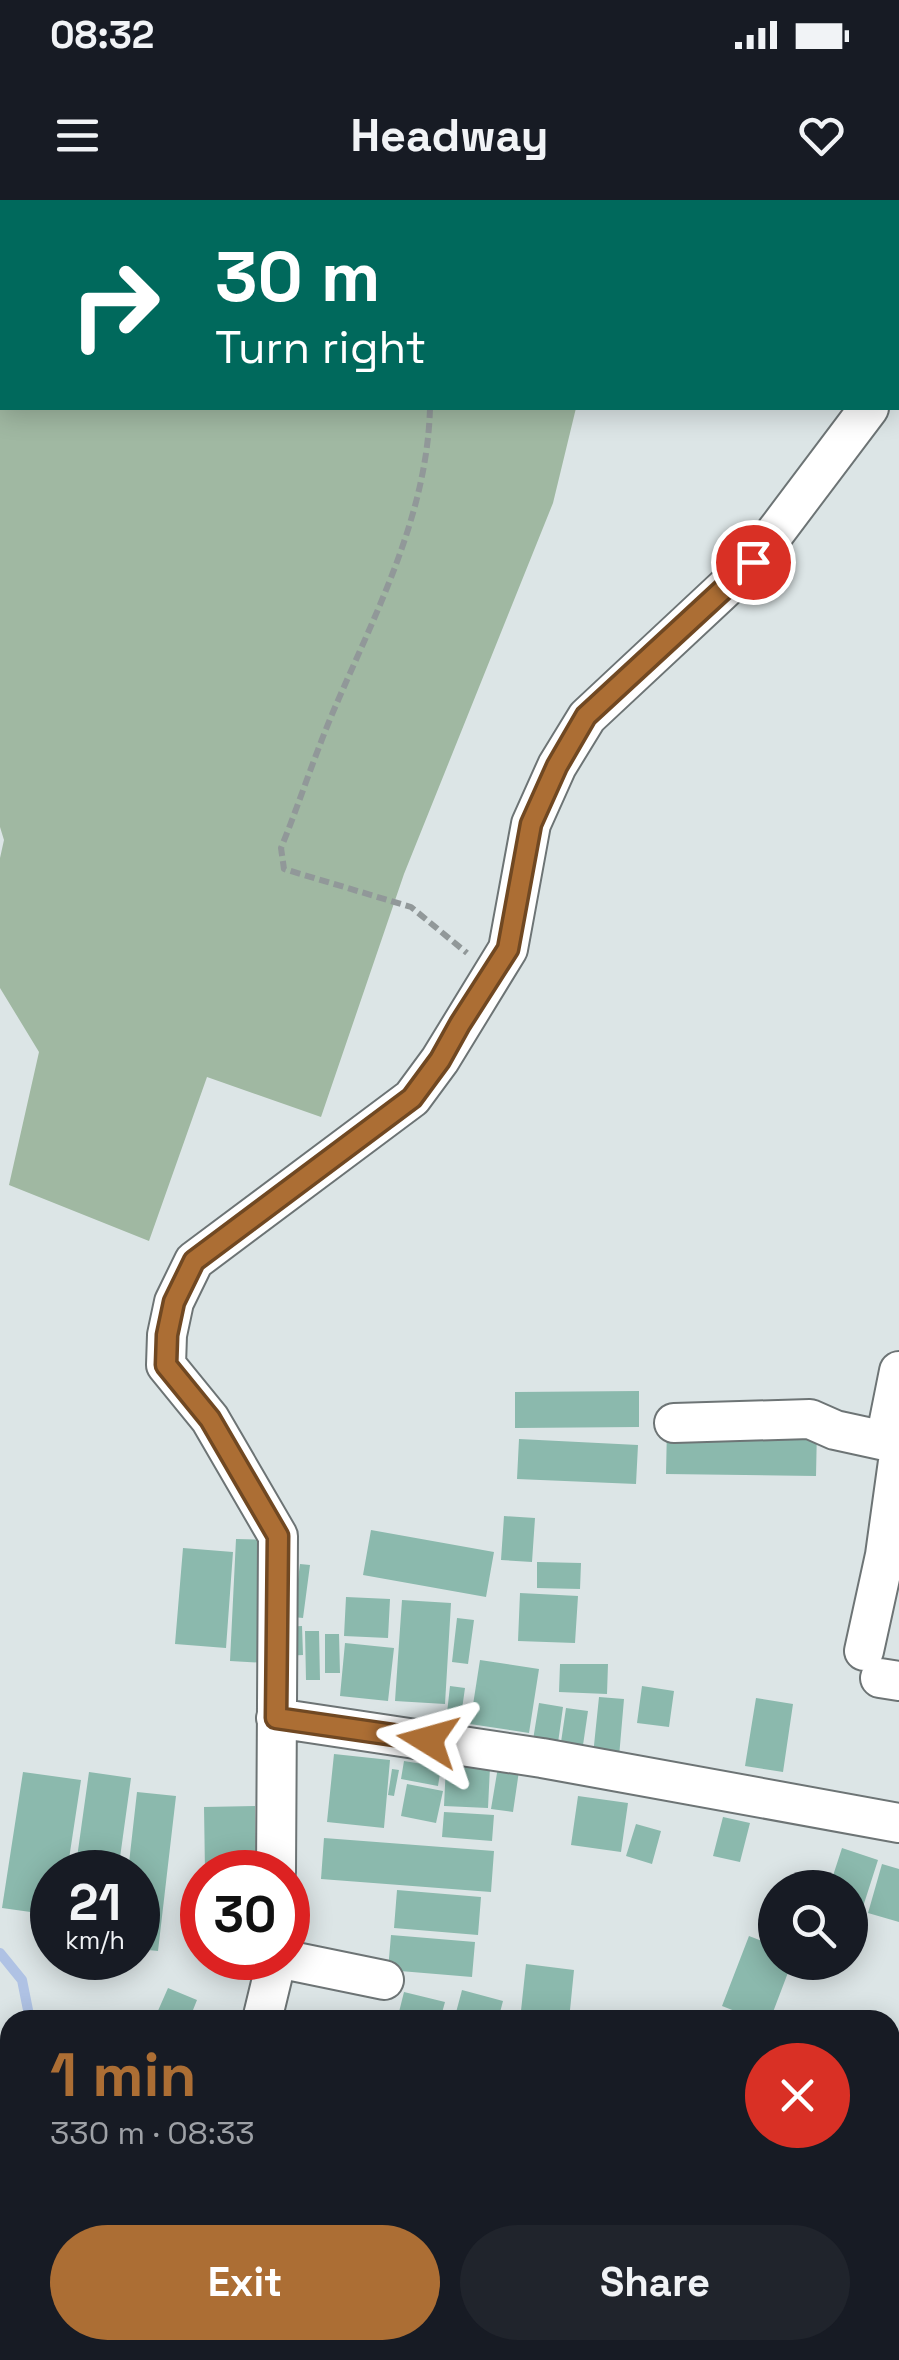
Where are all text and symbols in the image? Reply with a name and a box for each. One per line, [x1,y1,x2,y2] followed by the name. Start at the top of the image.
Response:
[50,11,154,59] text: 08:32
[350,107,549,164] text: Headway
[50,108,105,163] icon: menu
[794,108,849,163] icon: heart
[215,232,380,321] text: 30 m
[50,240,180,370] icon: right
[215,319,426,376] text: Turn right
[711,520,796,605] pin
[726,535,781,590] icon: arrive
[376,1688,480,1792] position arrow
[180,1850,310,1980] speed limit sign: 30
[758,1870,868,1980] map controls
[758,1870,868,1980] button: search
[69,1871,121,1935] text: 21
[65,1924,125,1956] text: km/h
[50,2037,197,2114] text: 1 min
[745,2043,850,2148] button: close
[50,2113,255,2153] text: 330 m · 08:33
[50,2225,440,2340] button: Exit
[460,2225,850,2340] button: Share

